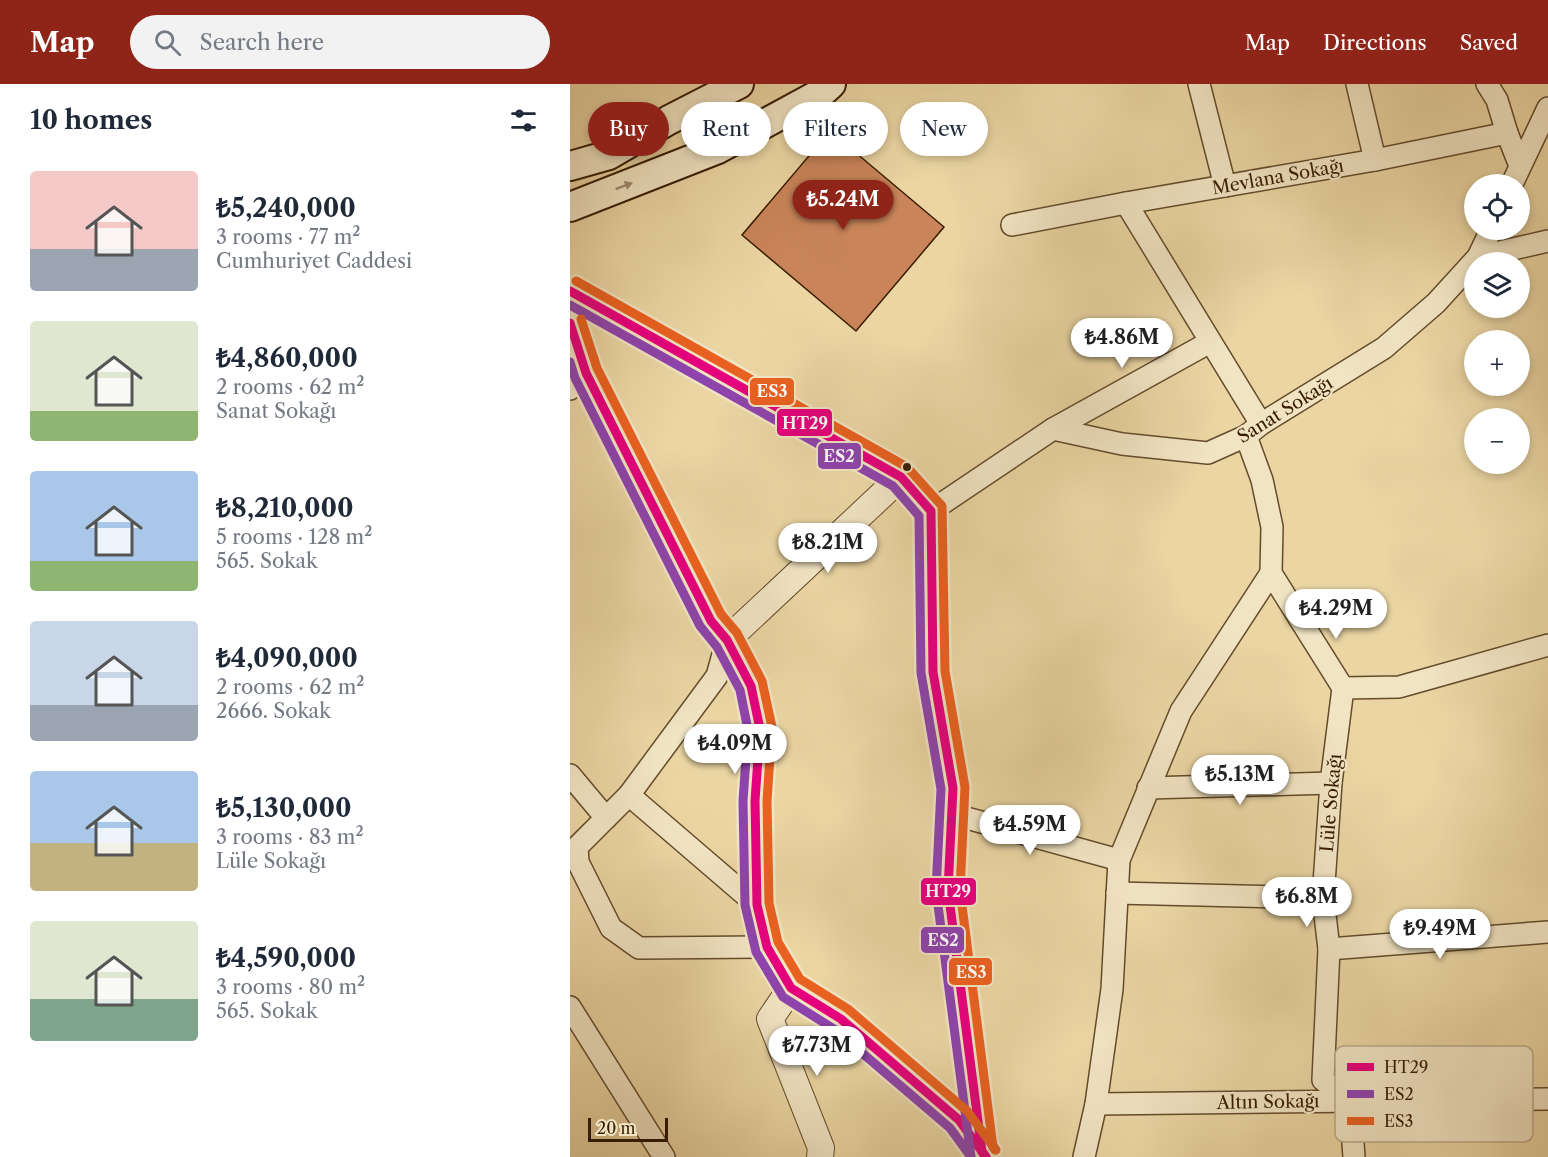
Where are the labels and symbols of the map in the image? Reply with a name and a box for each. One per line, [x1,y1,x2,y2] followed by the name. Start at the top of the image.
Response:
[1210,154,1346,199] street label: Mevlana Sokağı
[794,180,892,231] pin: ₺5.24M
[616,181,634,191] one-way arrow
[1073,318,1171,369] pin: ₺4.86M
[1233,372,1337,448] street label: Sanat Sokağı
[749,377,795,406] line badge: ES3
[757,381,787,401] text: ES3
[776,408,833,437] line badge: HT29
[782,413,828,433] text: HT29
[817,442,862,470] line badge: ES2
[823,446,855,466] text: ES2
[901,461,913,473] unlabelled marker
[779,523,877,574] pin: ₺8.21M
[1287,589,1385,640] pin: ₺4.29M
[686,724,784,775] pin: ₺4.09M
[1316,752,1346,853] street label: Lüle Sokağı
[1191,755,1289,806] pin: ₺5.13M
[981,805,1079,856] pin: ₺4.59M
[920,877,977,906] line badge: HT29
[1265,877,1349,928] pin: ₺6.8M
[925,881,971,901] text: HT29
[1391,909,1489,960] pin: ₺9.49M
[920,926,965,954] line badge: ES2
[927,930,959,950] text: ES2
[948,957,993,986] line badge: ES3
[956,962,986,982] text: ES3
[768,1026,866,1077] pin: ₺7.73M
[1335,1046,1533,1142] legend
[1384,1057,1428,1077] text: HT29
[1384,1084,1414,1104] text: ES2
[1215,1090,1320,1114] street label: Altın Sokağı
[1384,1111,1413,1131] text: ES3
[588,1115,668,1142] scale bar

